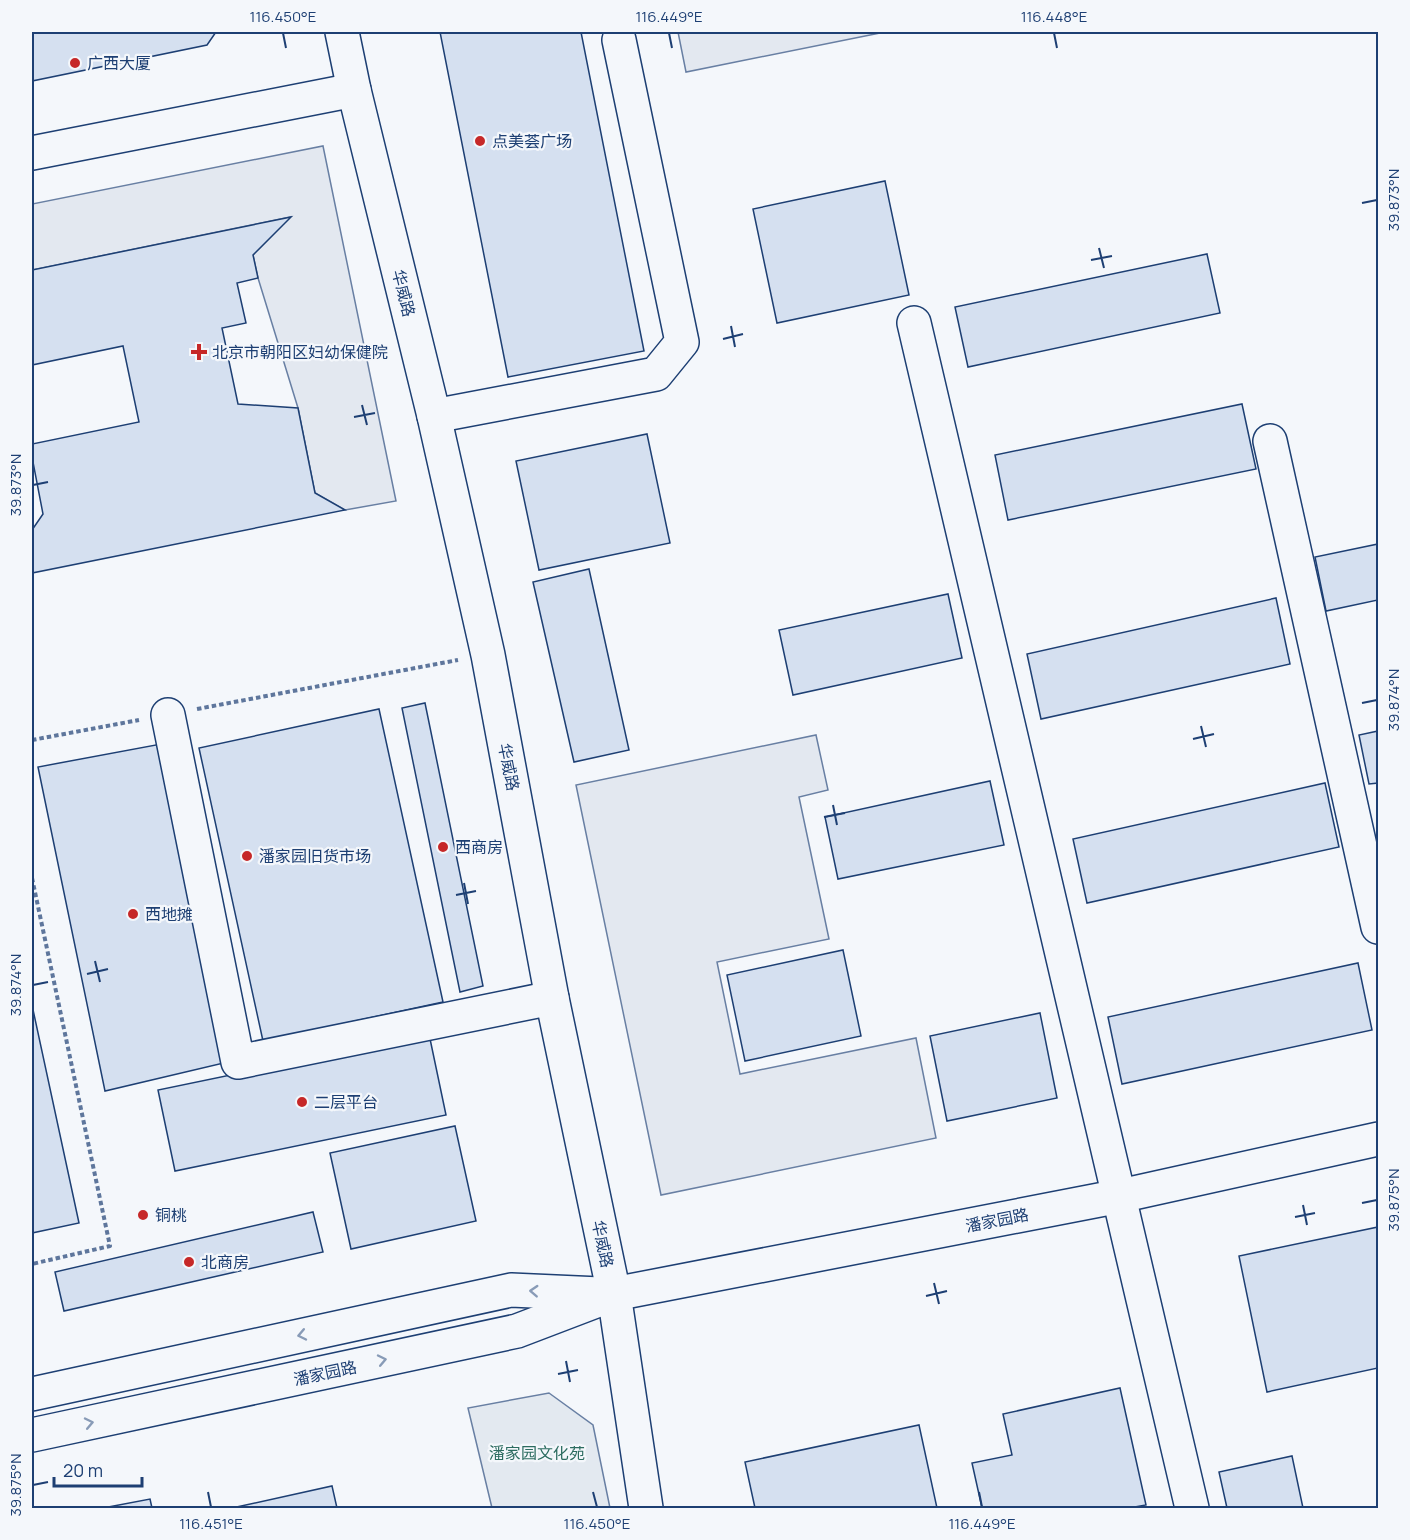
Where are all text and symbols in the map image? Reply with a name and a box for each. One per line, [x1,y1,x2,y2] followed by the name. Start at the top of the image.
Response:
[250,6,316,27] text: 116.450°E
[635,6,703,27] text: 116.449°E
[1021,6,1087,27] text: 116.448°E
[87,52,151,74] place label: 广西大厦
[68,56,82,70] marker: 广西大厦
[492,130,572,152] place label: 点美荟广场
[473,134,487,148] marker: 点美荟广场
[1383,169,1404,231] text: 39.873°N
[388,267,420,319] street label: 华威路
[212,341,388,363] place label: 北京市朝阳区妇幼保健院
[190,343,208,361] marker: 北京市朝阳区妇幼保健院
[5,454,26,516] text: 39.873°N
[1383,669,1404,731] text: 39.874°N
[494,741,524,793] street label: 华威路
[455,836,503,858] place label: 西商房
[436,840,450,854] marker: 西商房
[259,845,371,867] place label: 潘家园旧货市场
[240,849,254,863] marker: 潘家园旧货市场
[145,903,193,925] place label: 西地摊
[126,907,140,921] marker: 西地摊
[5,954,26,1016] text: 39.874°N
[314,1091,378,1113] place label: 二层平台
[295,1095,309,1109] marker: 二层平台
[1383,1168,1404,1232] text: 39.875°N
[963,1203,1031,1237] street label: 潘家园路
[155,1204,187,1226] place label: 铜桃
[136,1208,150,1222] marker: 铜桃
[587,1218,619,1270] street label: 华威路
[201,1251,249,1273] place label: 北商房
[182,1255,196,1269] marker: 北商房
[530,1284,539,1297] one-way arrow
[298,1328,308,1341] one-way arrow
[377,1355,387,1368] one-way arrow
[291,1356,359,1390] street label: 潘家园路
[83,1417,93,1430] one-way arrow
[489,1442,585,1464] park label: 潘家园文化苑
[54,1450,142,1488] scale bar
[5,1453,26,1517] text: 39.875°N
[63,1458,103,1482] text: 20 m
[179,1513,243,1534] text: 116.451°E
[564,1513,630,1534] text: 116.450°E
[948,1513,1016,1534] text: 116.449°E

